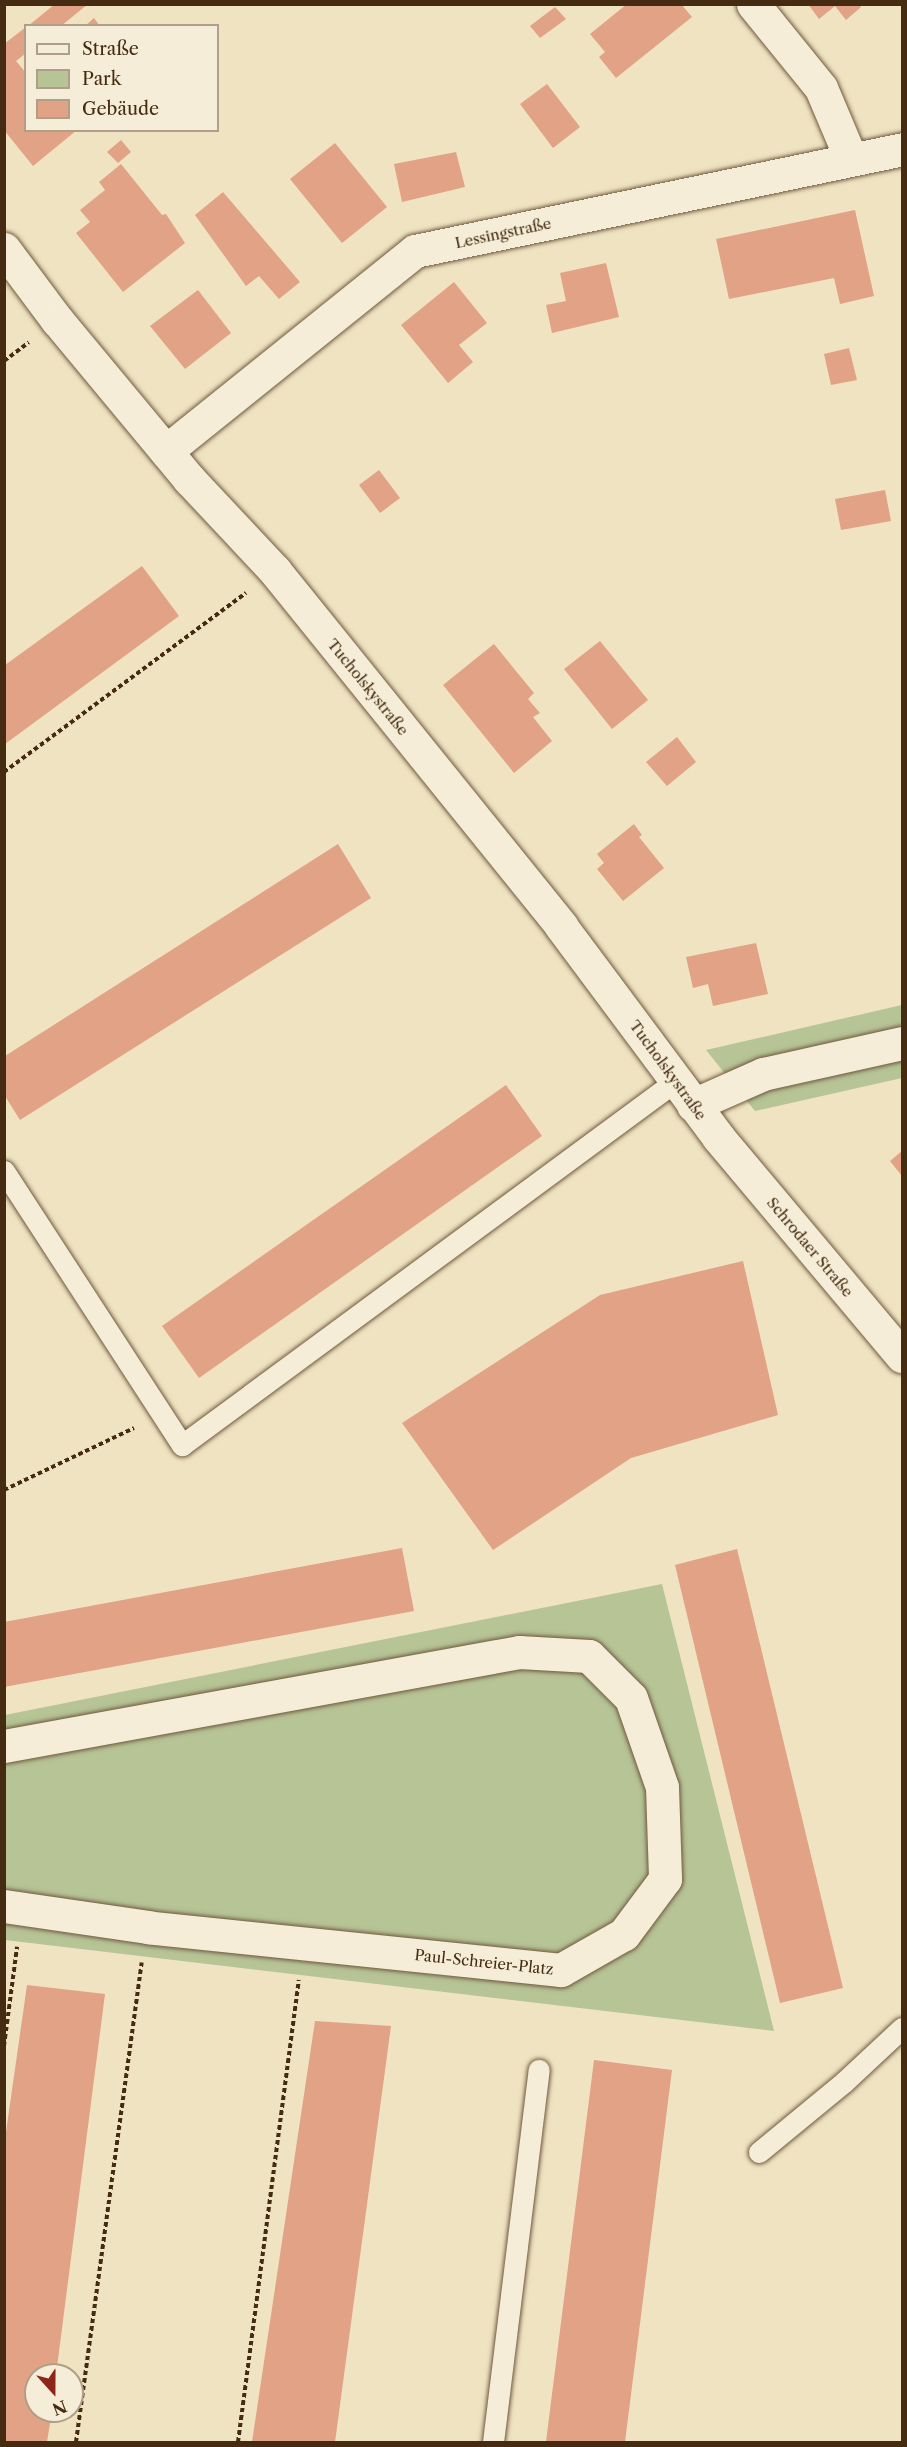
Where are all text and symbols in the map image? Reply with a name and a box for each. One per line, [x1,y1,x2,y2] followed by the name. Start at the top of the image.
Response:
[24,24,219,132] legend
[82,38,139,60] text: Straße
[82,68,121,90] text: Park
[82,98,159,120] text: Gebäude
[453,214,553,252] street label: Lessingstraße
[324,635,412,739] street label: Tucholskystraße
[626,1017,710,1123] street label: Tucholskystraße
[763,1193,857,1301] street label: Schrodaer Straße
[414,1946,554,1978] street label: Paul-Schreier-Platz
[24,2363,84,2423] north arrow
[50,2396,70,2420] text: N

